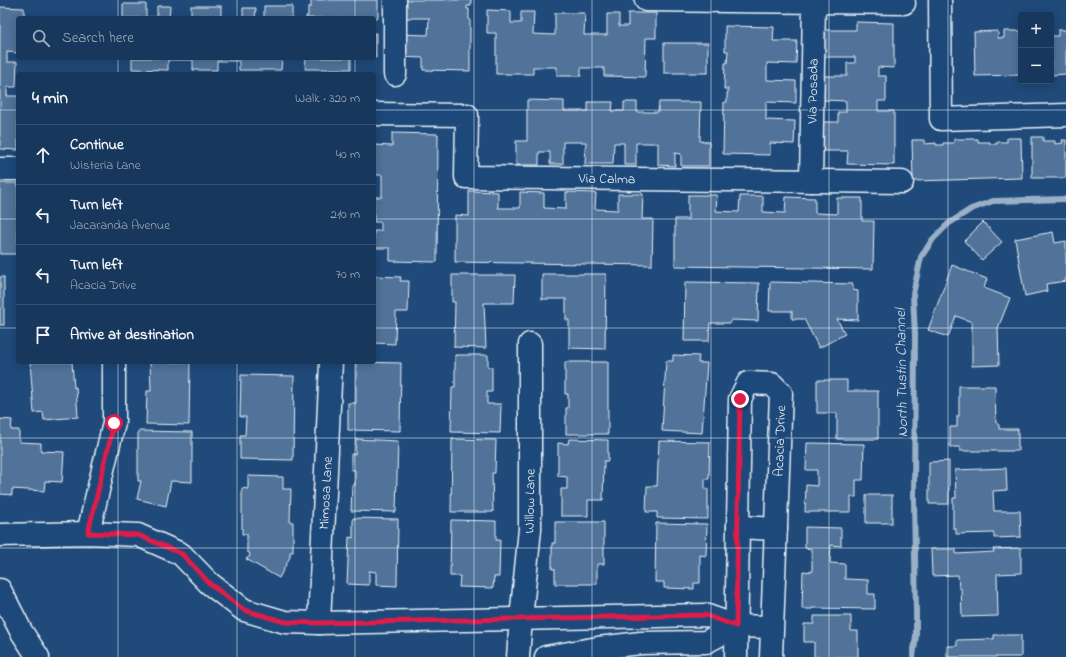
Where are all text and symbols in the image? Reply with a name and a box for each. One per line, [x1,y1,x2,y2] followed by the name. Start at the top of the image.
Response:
[1018,12,1054,84] map controls
[1018,12,1054,48] button: +
[16,16,376,60] search box
[30,27,52,49] icon: search
[62,27,134,49] text: Search here
[1018,48,1054,84] button: −
[802,58,825,125] street label: Via Posada
[32,86,68,111] text: 4 min
[295,89,360,108] text: Walk · 320 m
[70,134,124,156] text: Continue
[32,144,54,166] icon: ahead
[336,145,360,164] text: 40 m
[70,156,141,175] text: Wisteria Lane
[577,168,636,190] street label: Via Calma
[70,194,123,216] text: Turn left
[32,204,54,226] icon: left
[330,205,360,224] text: 210 m
[70,216,170,235] text: Jacaranda Avenue
[70,254,123,276] text: Turn left
[32,264,54,286] icon: left
[336,265,360,284] text: 70 m
[70,276,136,295] text: Acacia Drive
[890,306,914,438] water label: North Tustin Channel
[32,324,54,346] icon: arrive
[70,324,194,346] text: Arrive at destination
[731,390,749,408] route end
[769,404,792,477] street label: Acacia Drive
[105,414,123,432] route start
[314,455,339,530] street label: Mimosa Lane
[519,468,542,534] street label: Willow Lane

